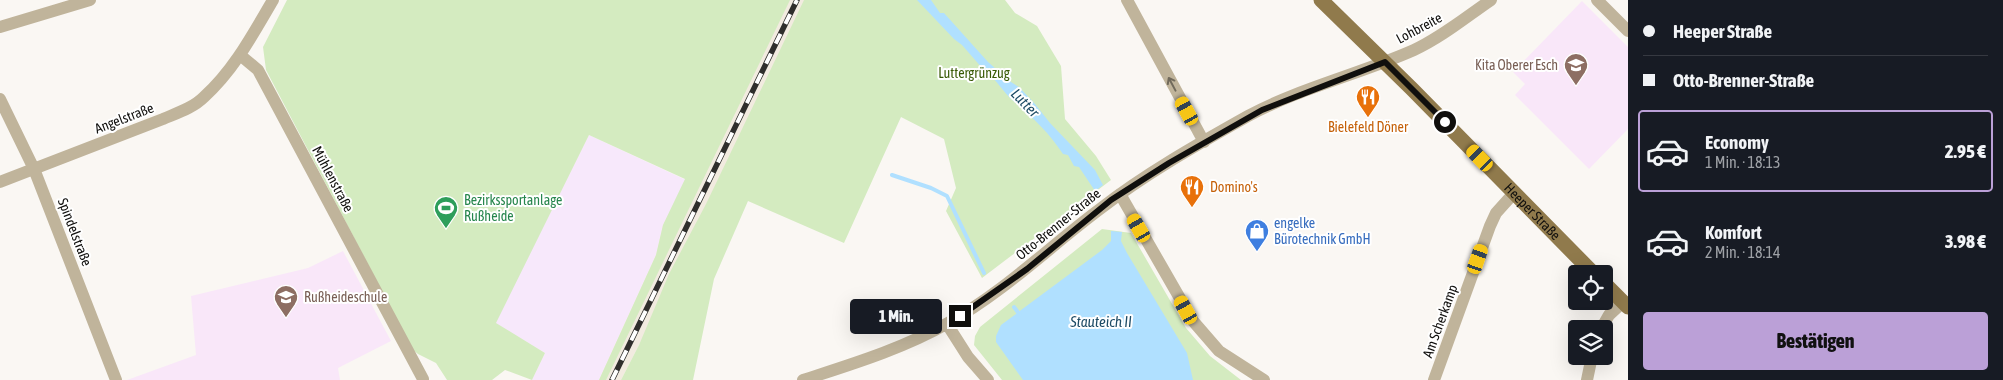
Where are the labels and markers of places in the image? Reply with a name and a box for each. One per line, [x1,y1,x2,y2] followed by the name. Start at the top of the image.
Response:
[1563,52,1589,86] school or university icon: Kita Oberer Esch
[1475,57,1558,73] place label: Kita Oberer Esch
[1355,84,1381,118] restaurant icon: Bielefeld Döner
[1328,119,1409,135] place label: Bielefeld Döner
[1179,174,1205,208] restaurant icon: Domino's
[1210,179,1258,195] place label: Domino's
[464,192,562,224] place label: Bezirkssportanlage Rußheide
[433,195,459,229] sports icon: Bezirkssportanlage Rußheide
[1274,215,1371,247] place label: engelke Bürotechnik GmbH
[1244,218,1270,252] shop icon: engelke Bürotechnik GmbH
[273,284,299,318] school or university icon: Rußheideschule
[304,289,387,305] place label: Rußheideschule

